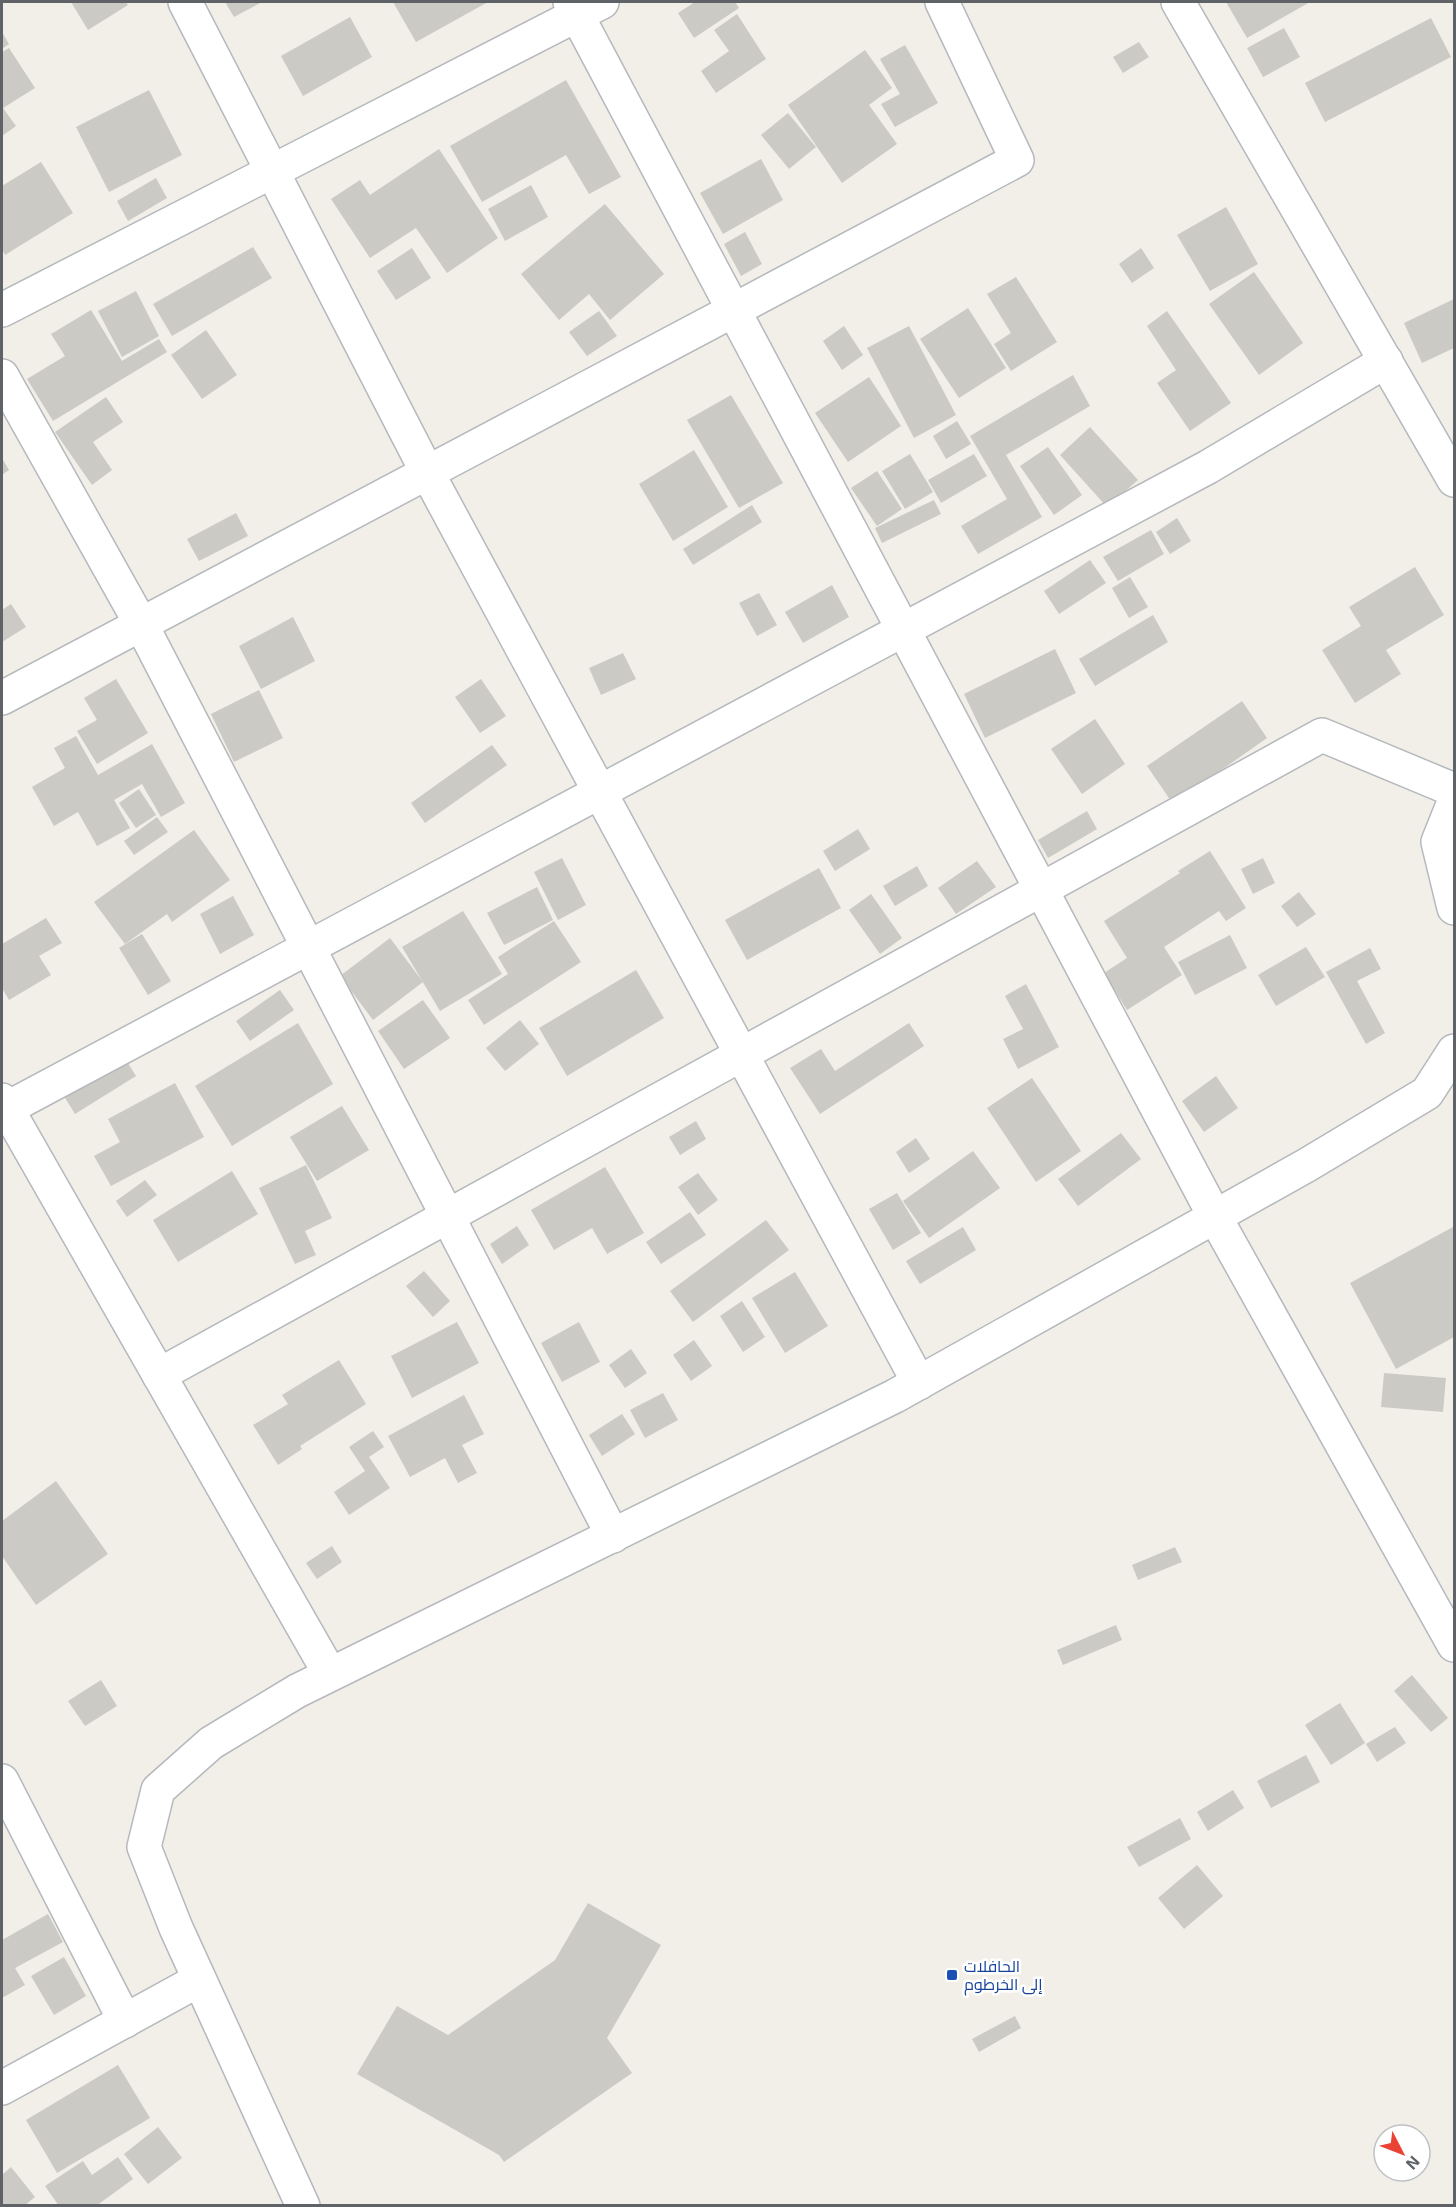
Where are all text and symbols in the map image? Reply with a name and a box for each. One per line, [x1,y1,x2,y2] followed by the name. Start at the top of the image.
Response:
[964,1956,1043,1996] place label: الحافلات إلى الخرطوم
[945,1968,959,1982] marker: الحافلات إلى الخرطوم
[1372,2123,1432,2183] north arrow
[1403,2153,1424,2174] text: N

